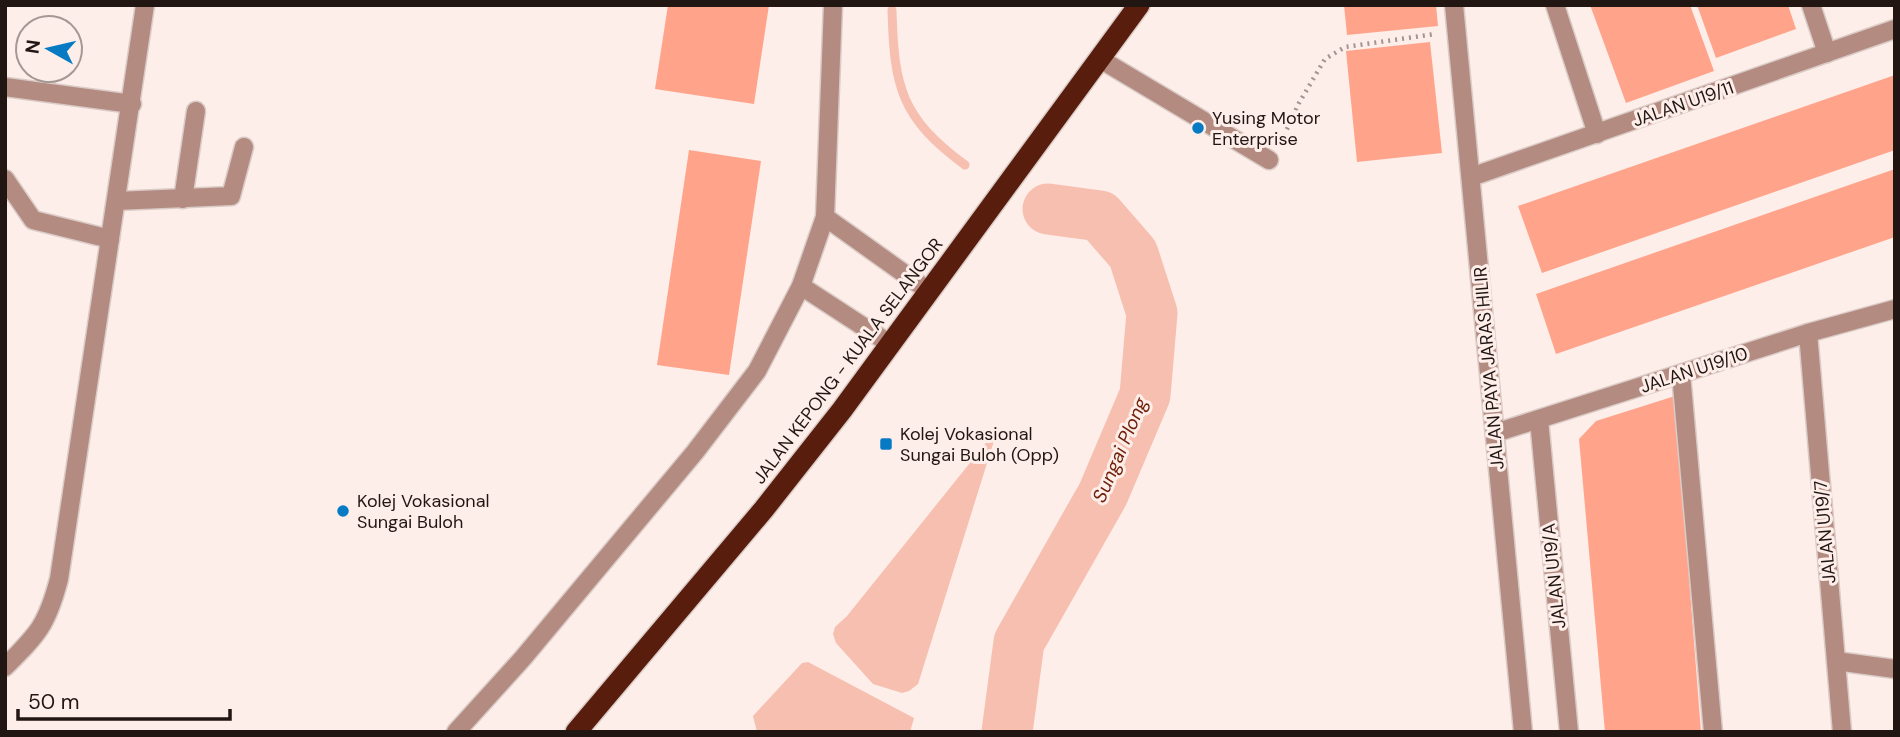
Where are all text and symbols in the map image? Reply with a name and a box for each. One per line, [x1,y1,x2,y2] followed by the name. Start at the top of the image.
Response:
[14,14,84,84] north arrow
[19,38,46,55] text: N
[1629,76,1737,132] street label: JALAN U19/11
[1212,106,1321,151] place label: Yusing Motor Enterprise
[1190,120,1206,136] marker: Yusing Motor Enterprise
[747,233,949,489] street label: JALAN KEPONG - KUALA SELANGOR
[1468,266,1510,470] street label: JALAN PAYA JARAS HILIR
[1637,341,1751,399] street label: JALAN U19/10
[1087,393,1154,506] water label: Sungai Plong
[900,422,1059,467] place label: Kolej Vokasional Sungai Buloh (Opp)
[878,436,894,452] marker: Kolej Vokasional Sungai Buloh (Opp)
[1809,479,1841,585] street label: JALAN U19/7
[357,489,490,534] place label: Kolej Vokasional Sungai Buloh
[335,503,351,519] marker: Kolej Vokasional Sungai Buloh
[1537,522,1571,630] street label: JALAN U19/A
[18,678,229,722] scale bar
[28,688,79,716] text: 50 m

